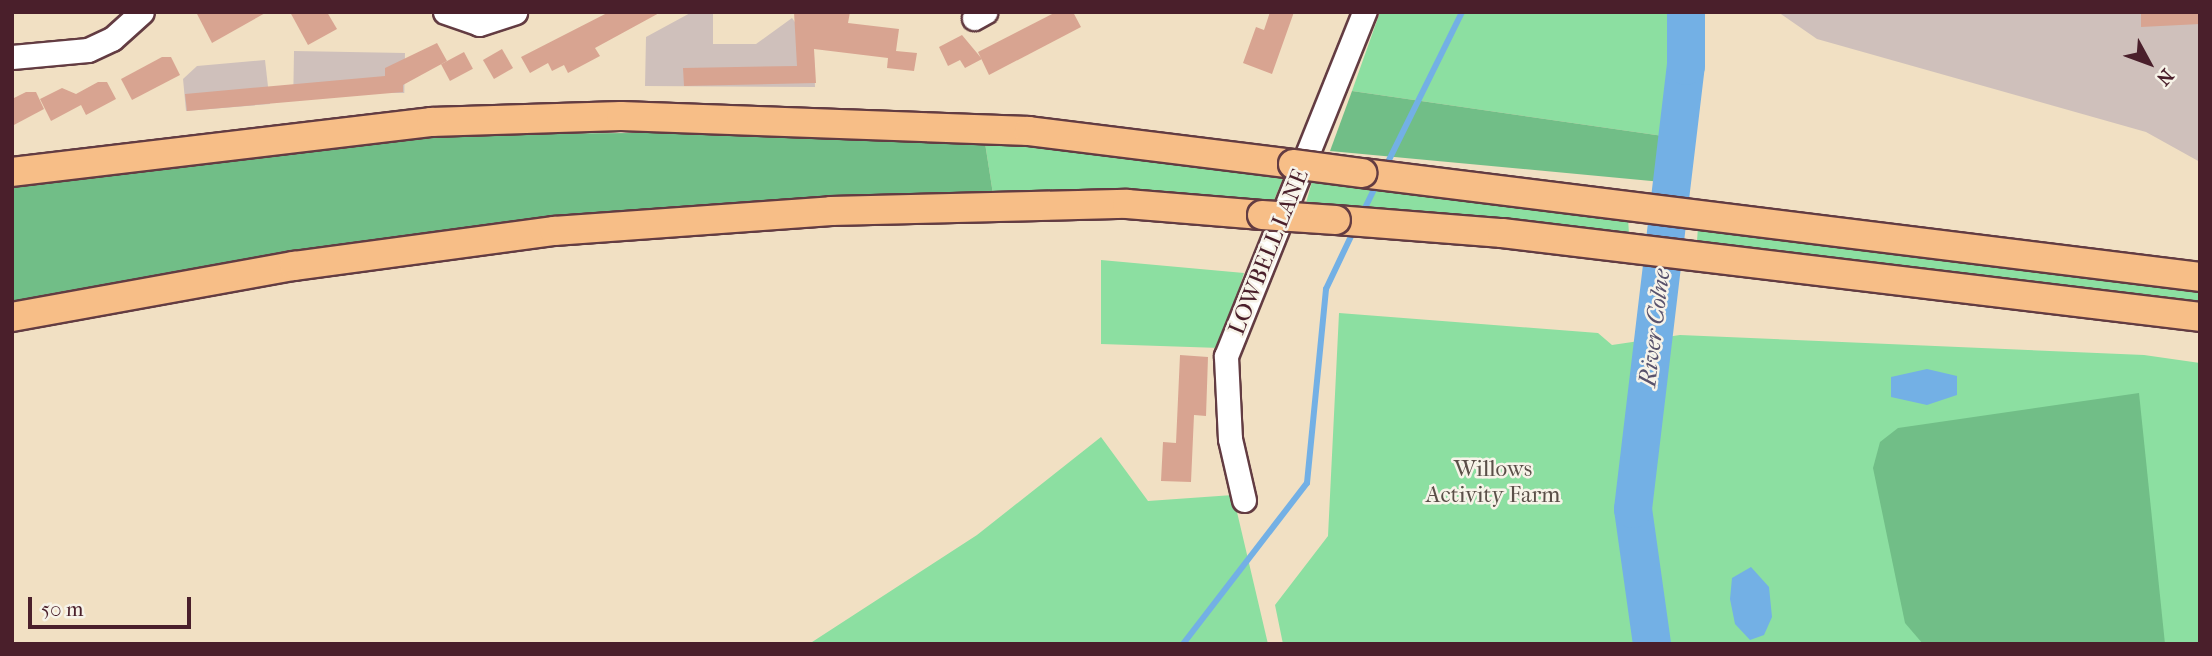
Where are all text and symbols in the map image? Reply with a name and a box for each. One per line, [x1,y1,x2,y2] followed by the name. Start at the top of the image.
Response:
[2114,28,2184,98] north arrow
[2152,64,2178,89] text: N
[1223,165,1315,339] street label: LOWBELL LANE
[1634,268,1676,388] water label: River Colne
[1425,455,1561,509] park label: Willows Activity Farm
[32,582,194,626] scale bar
[41,597,84,621] text: 50 m

